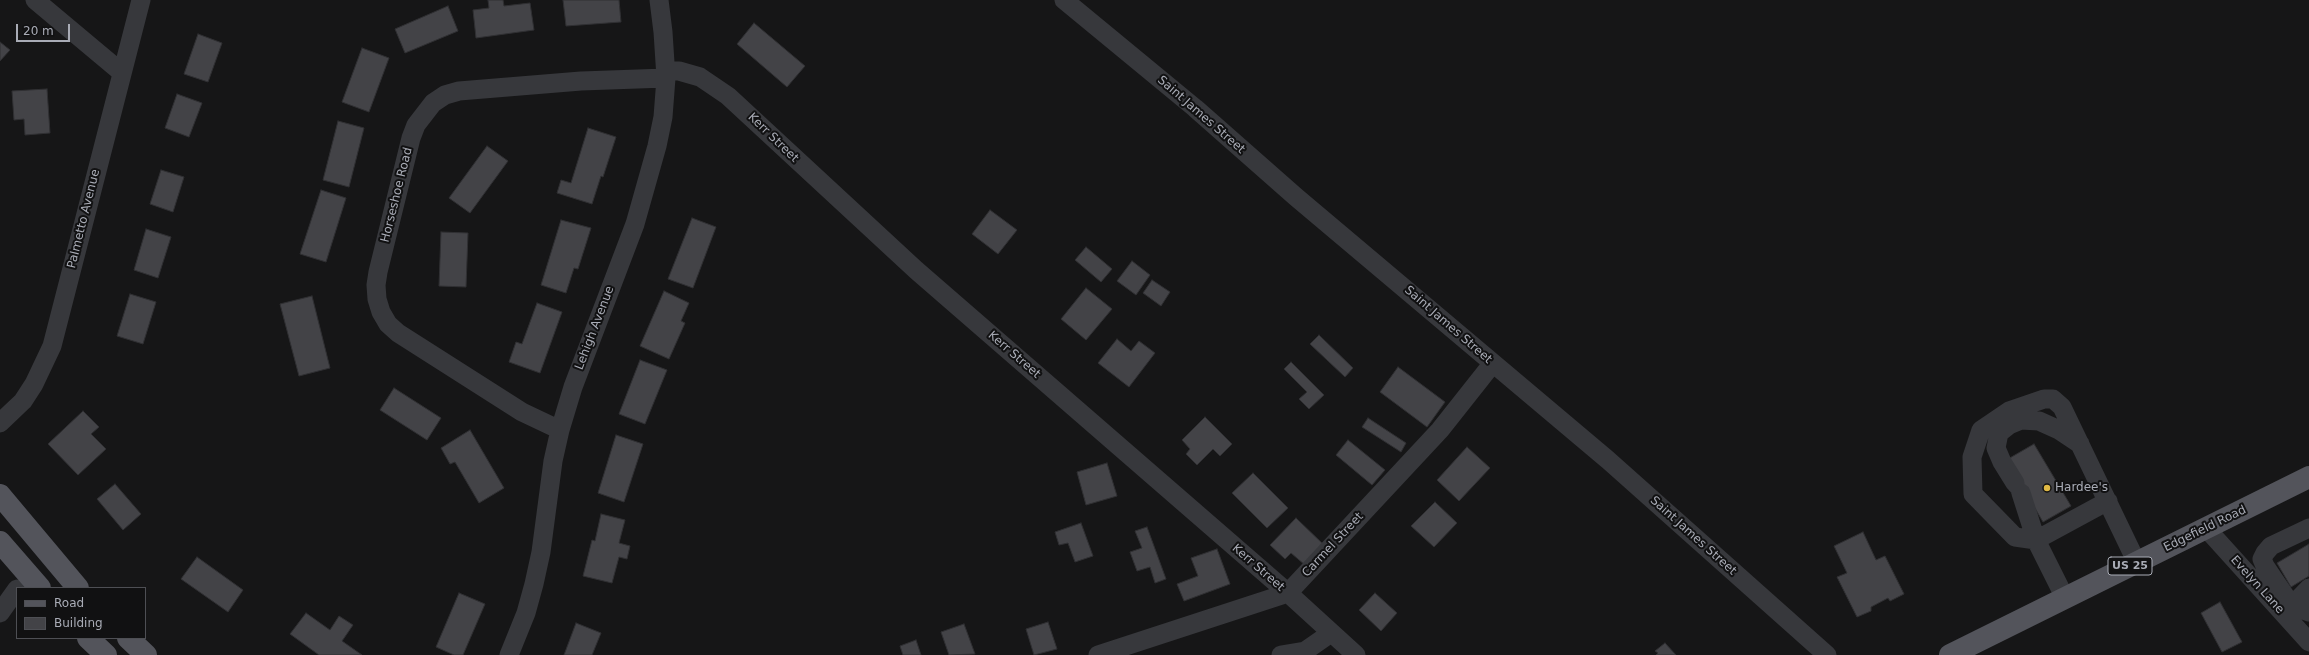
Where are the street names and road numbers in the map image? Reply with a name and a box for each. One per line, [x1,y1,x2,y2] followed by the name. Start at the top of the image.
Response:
[1154,73,1248,157] street label: Saint James Street
[745,110,801,166] street label: Kerr Street
[378,146,416,244] street label: Horseshoe Road
[65,168,103,270] street label: Palmetto Avenue
[1401,283,1495,367] street label: Saint James Street
[572,284,618,372] street label: Lehigh Avenue
[985,328,1043,382] street label: Kerr Street
[1647,494,1739,578] street label: Saint James Street
[2161,503,2249,555] street label: Edgefield Road
[1299,510,1367,580] street label: Carmel Street
[1229,541,1287,595] street label: Kerr Street
[2227,553,2287,617] street label: Evelyn Lane
[2108,557,2152,575] road number: US 25

